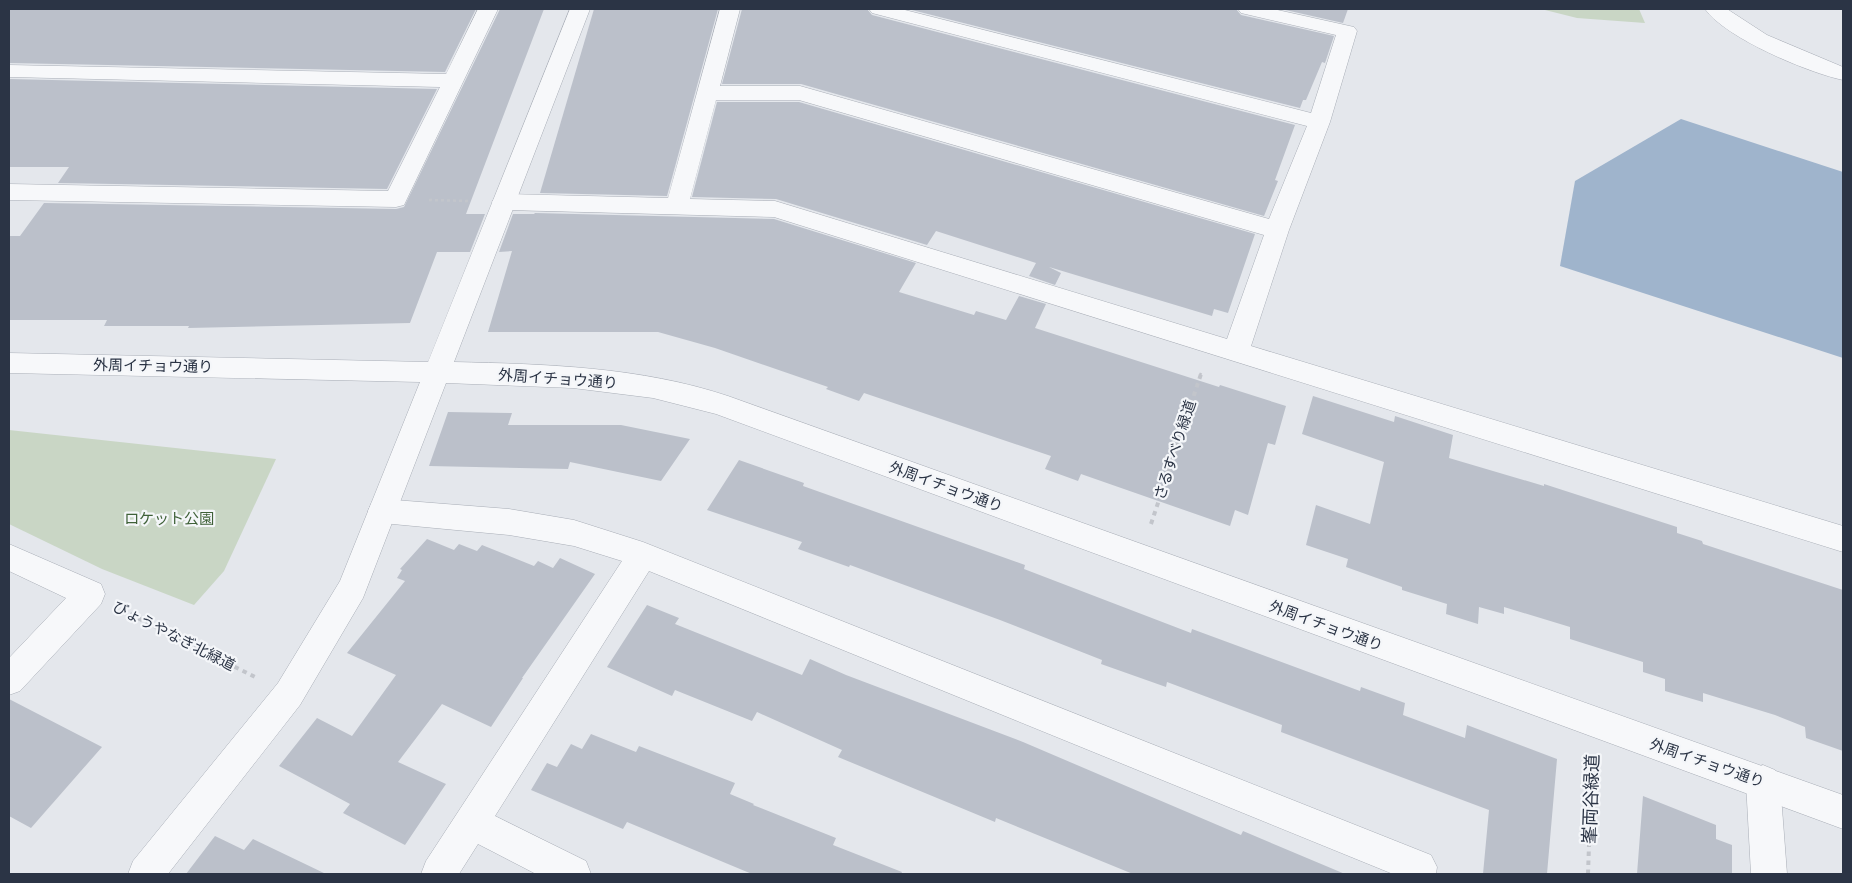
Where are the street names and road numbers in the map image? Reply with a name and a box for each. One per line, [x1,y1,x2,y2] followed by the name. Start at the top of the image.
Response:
[93,356,213,375] street label: 外周イチョウ通り
[498,366,618,391] street label: 外周イチョウ通り
[1150,398,1199,502] street label: さるすべり緑道
[887,458,1005,515] street label: 外周イチョウ通り
[110,597,238,674] street label: びょうやなぎ北緑道
[1267,597,1385,654] street label: 外周イチョウ通り
[1648,735,1767,790] street label: 外周イチョウ通り
[1578,754,1603,844] street label: 峯両谷緑道

